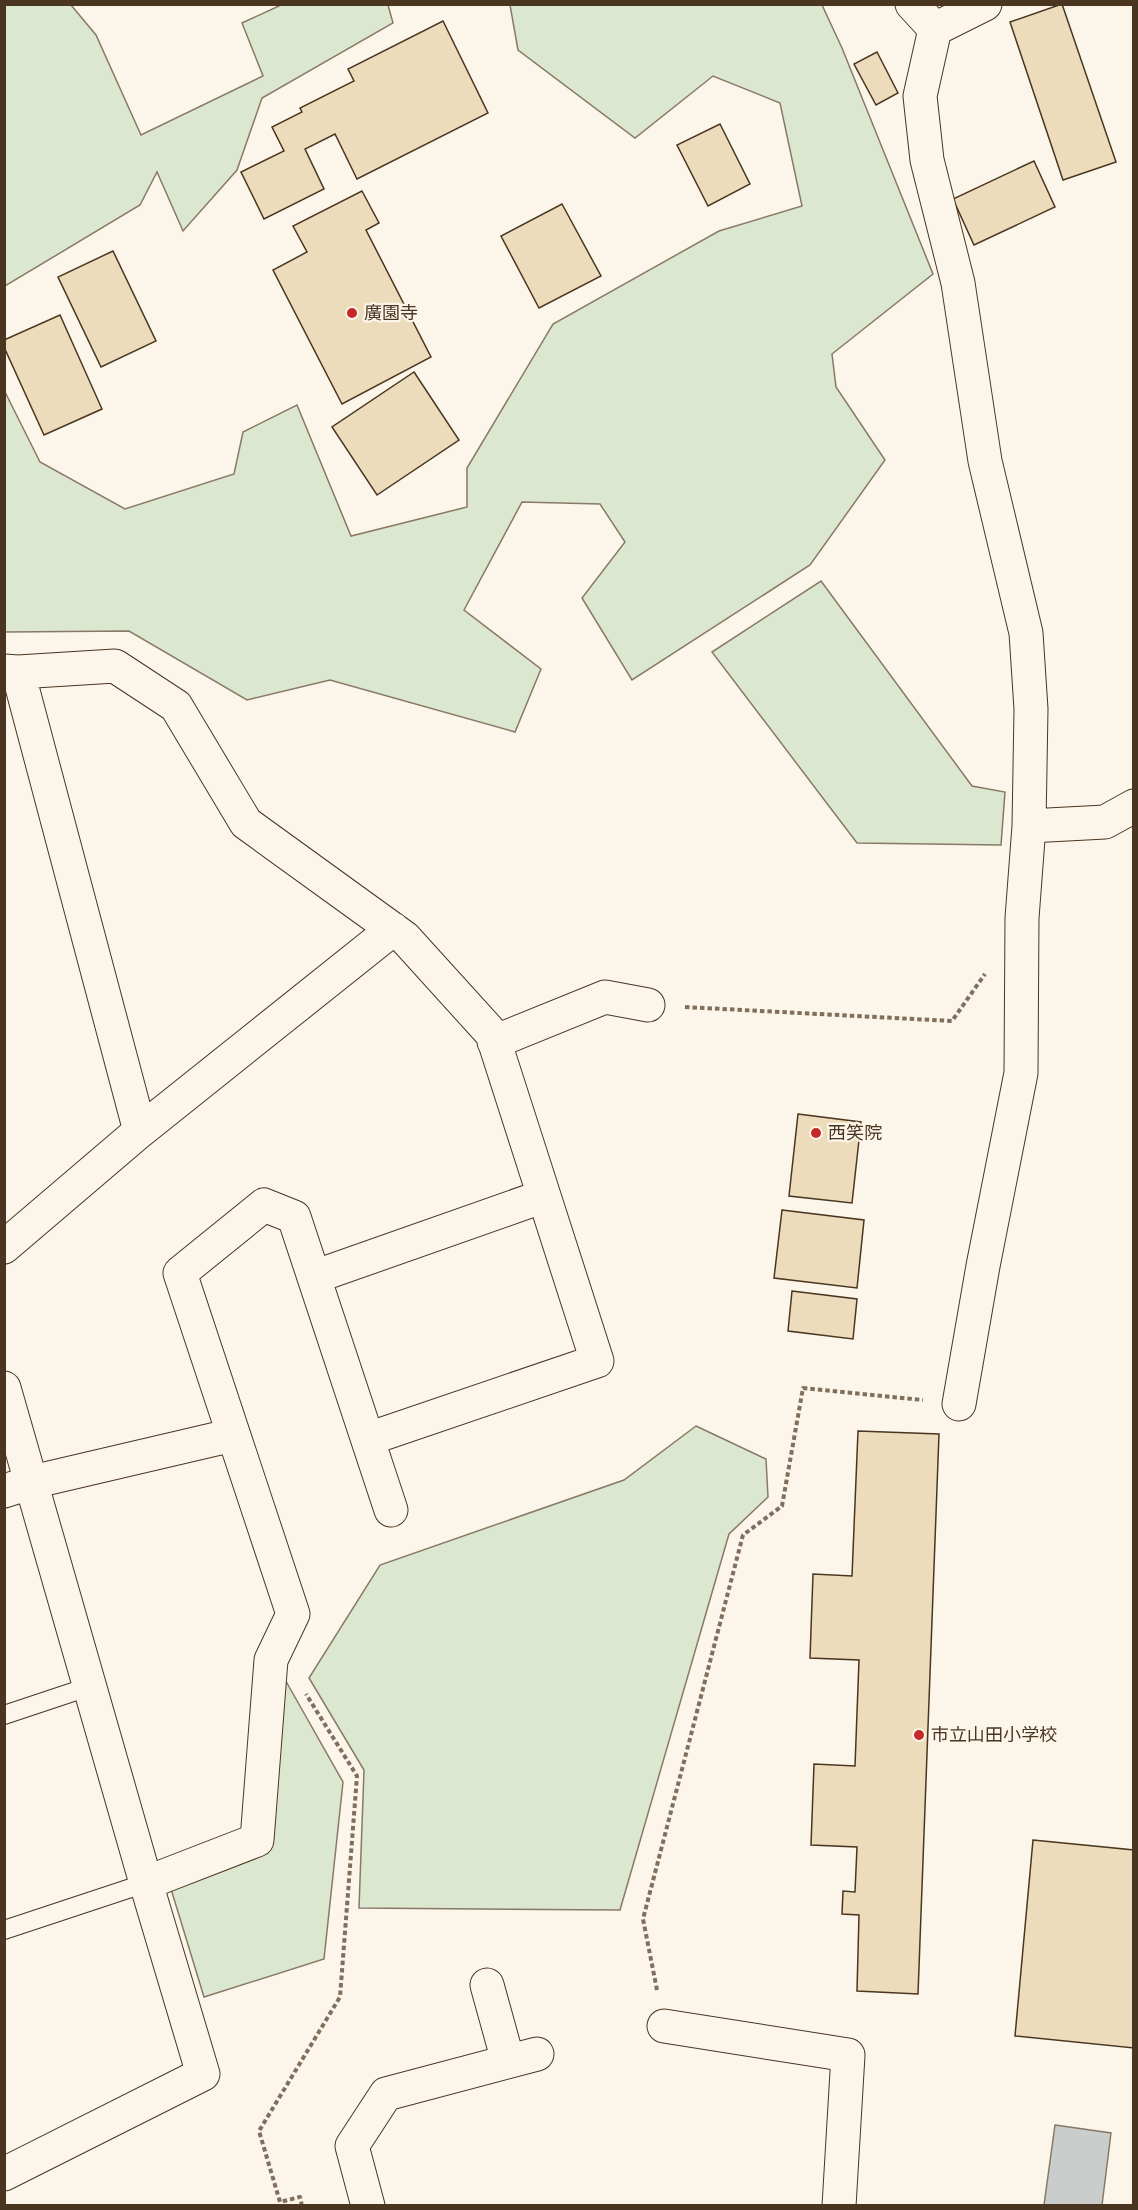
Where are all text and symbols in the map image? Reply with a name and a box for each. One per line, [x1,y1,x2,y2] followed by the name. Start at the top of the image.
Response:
[364,302,418,324] place label: 廣園寺
[345,306,359,320] marker: 廣園寺
[828,1122,882,1144] place label: 西笑院
[809,1126,823,1140] marker: 西笑院
[931,1724,1057,1746] place label: 市立山田小学校
[912,1728,926,1742] marker: 市立山田小学校

